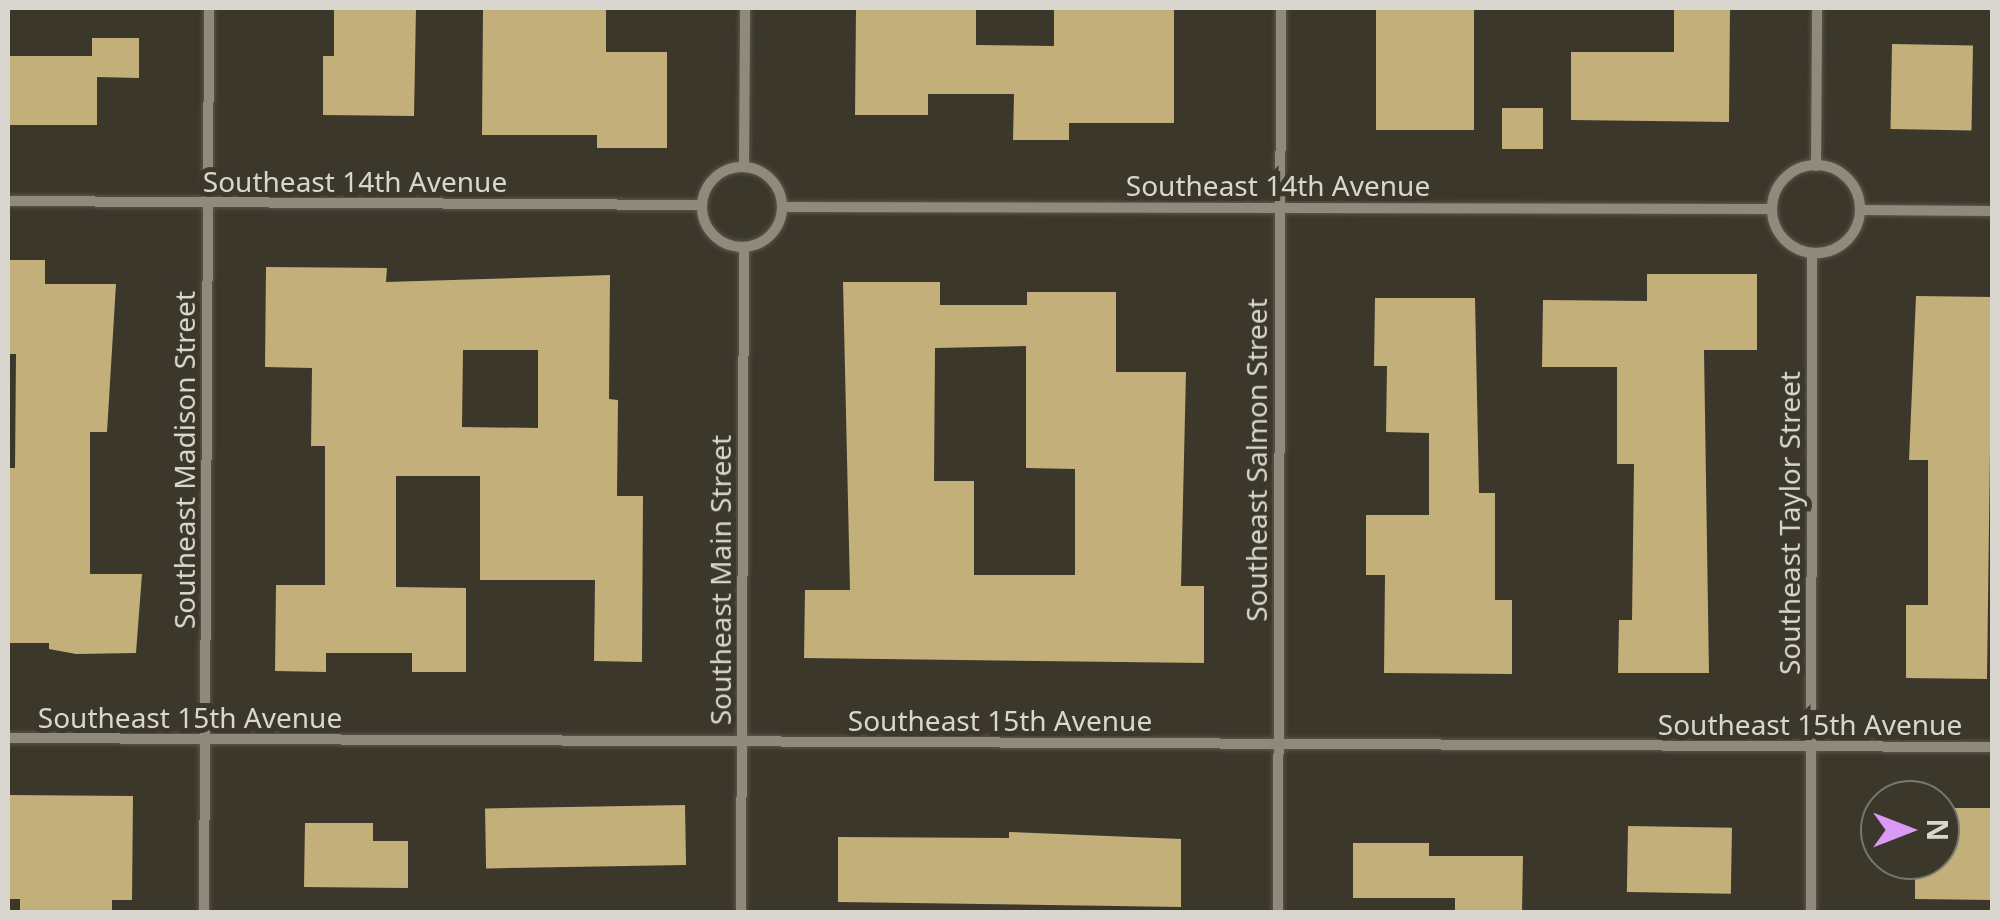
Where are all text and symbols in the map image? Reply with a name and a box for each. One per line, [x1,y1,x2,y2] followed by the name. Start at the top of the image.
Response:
[203,164,507,198] street label: Southeast 14th Avenue
[1126,168,1430,202] street label: Southeast 14th Avenue
[167,291,201,629] street label: Southeast Madison Street
[1239,298,1273,622] street label: Southeast Salmon Street
[1772,371,1806,675] street label: Southeast Taylor Street
[703,435,737,725] street label: Southeast Main Street
[38,700,342,734] street label: Southeast 15th Avenue
[848,703,1152,737] street label: Southeast 15th Avenue
[1658,707,1962,741] street label: Southeast 15th Avenue
[1860,780,1960,880] north arrow
[1919,819,1957,841] text: N

